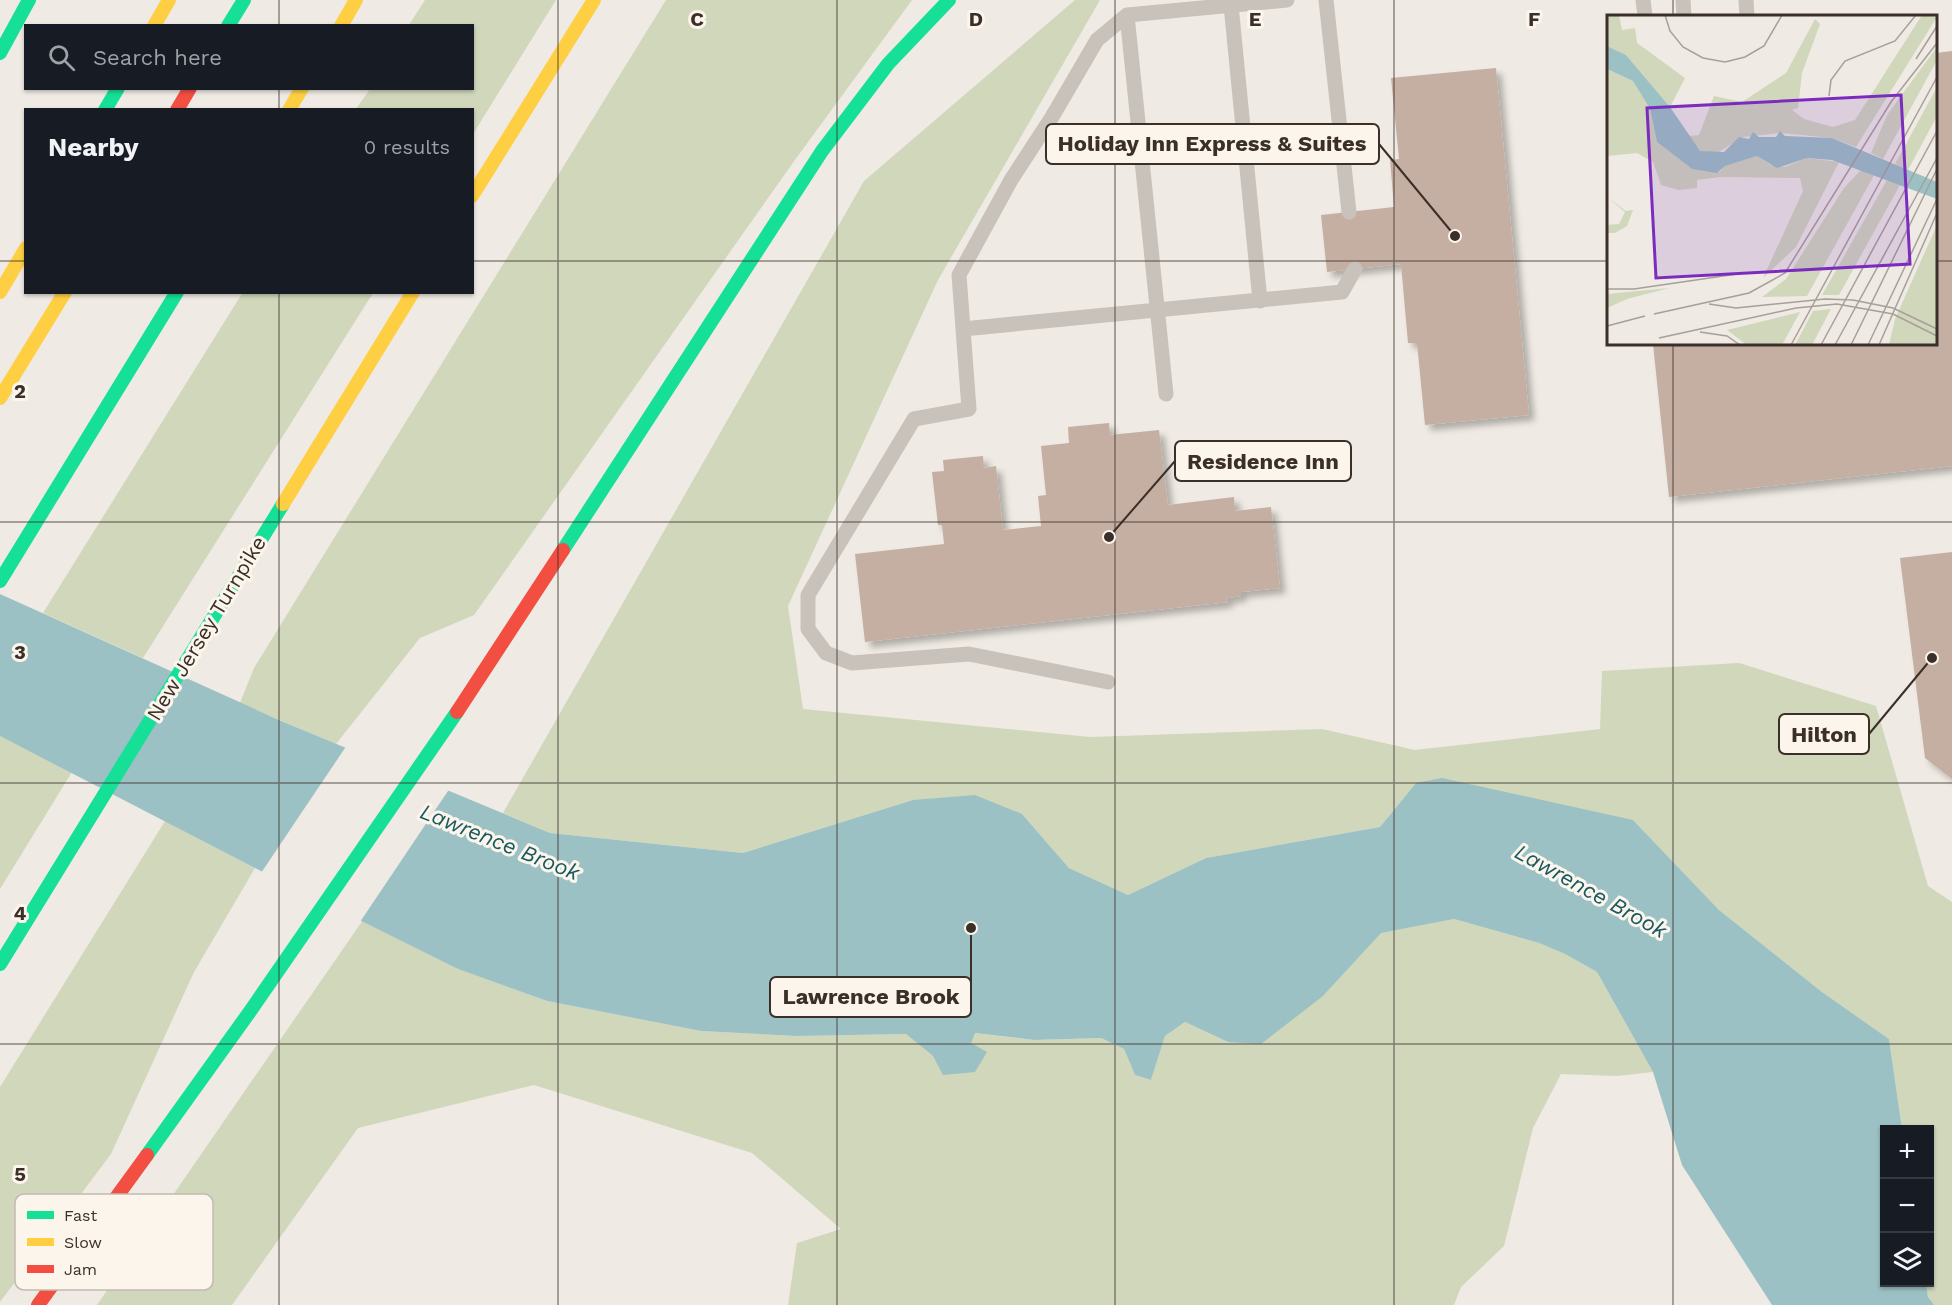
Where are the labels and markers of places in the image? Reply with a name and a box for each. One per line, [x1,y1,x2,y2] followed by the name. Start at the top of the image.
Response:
[1046,124,1379,164] callout: Holiday Inn Express & Suites
[1175,441,1351,481] callout: Residence Inn
[1779,714,1869,754] callout: Hilton
[770,977,971,1017] callout: Lawrence Brook

